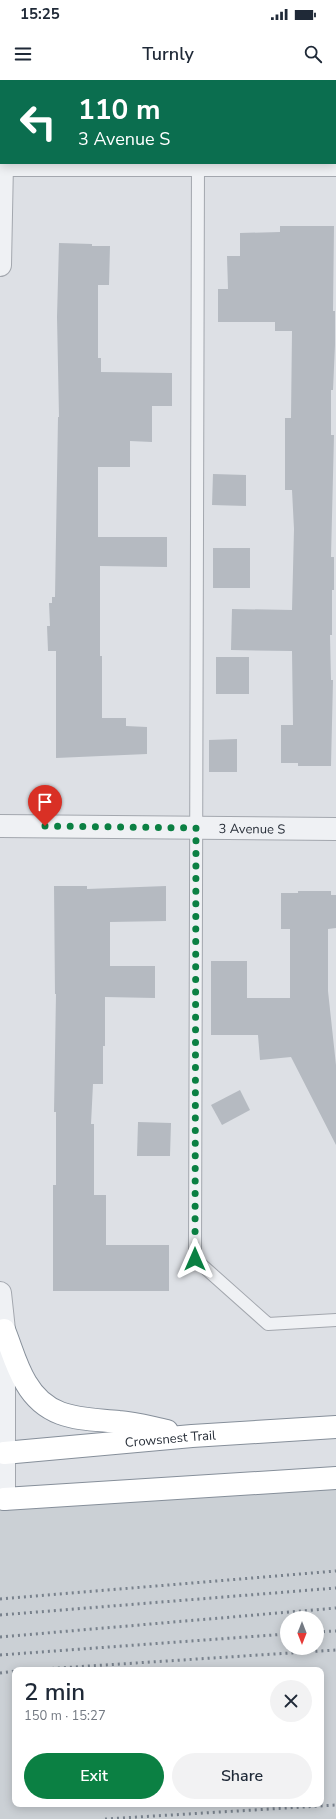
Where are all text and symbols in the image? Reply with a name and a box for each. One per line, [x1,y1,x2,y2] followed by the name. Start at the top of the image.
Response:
[20,4,60,24] text: 15:25
[142,42,194,66] text: Turnly
[12,43,34,65] icon: menu
[302,43,324,65] icon: search
[78,91,161,129] text: 110 m
[12,96,64,148] icon: left
[78,127,170,151] text: 3 Avenue S
[28,785,62,826] pin
[34,791,56,813] icon: arrive
[219,820,285,839] street label: 3 Avenue S
[174,1238,216,1280] position arrow
[124,1427,217,1452] street label: Crowsnest Trail
[280,1611,324,1655] north arrow
[280,1611,324,1655] map controls
[24,1676,85,1708] text: 2 min
[270,1680,312,1722] button: close
[24,1707,106,1725] text: 150 m · 15:27
[24,1753,164,1799] button: Exit
[172,1753,312,1799] button: Share

